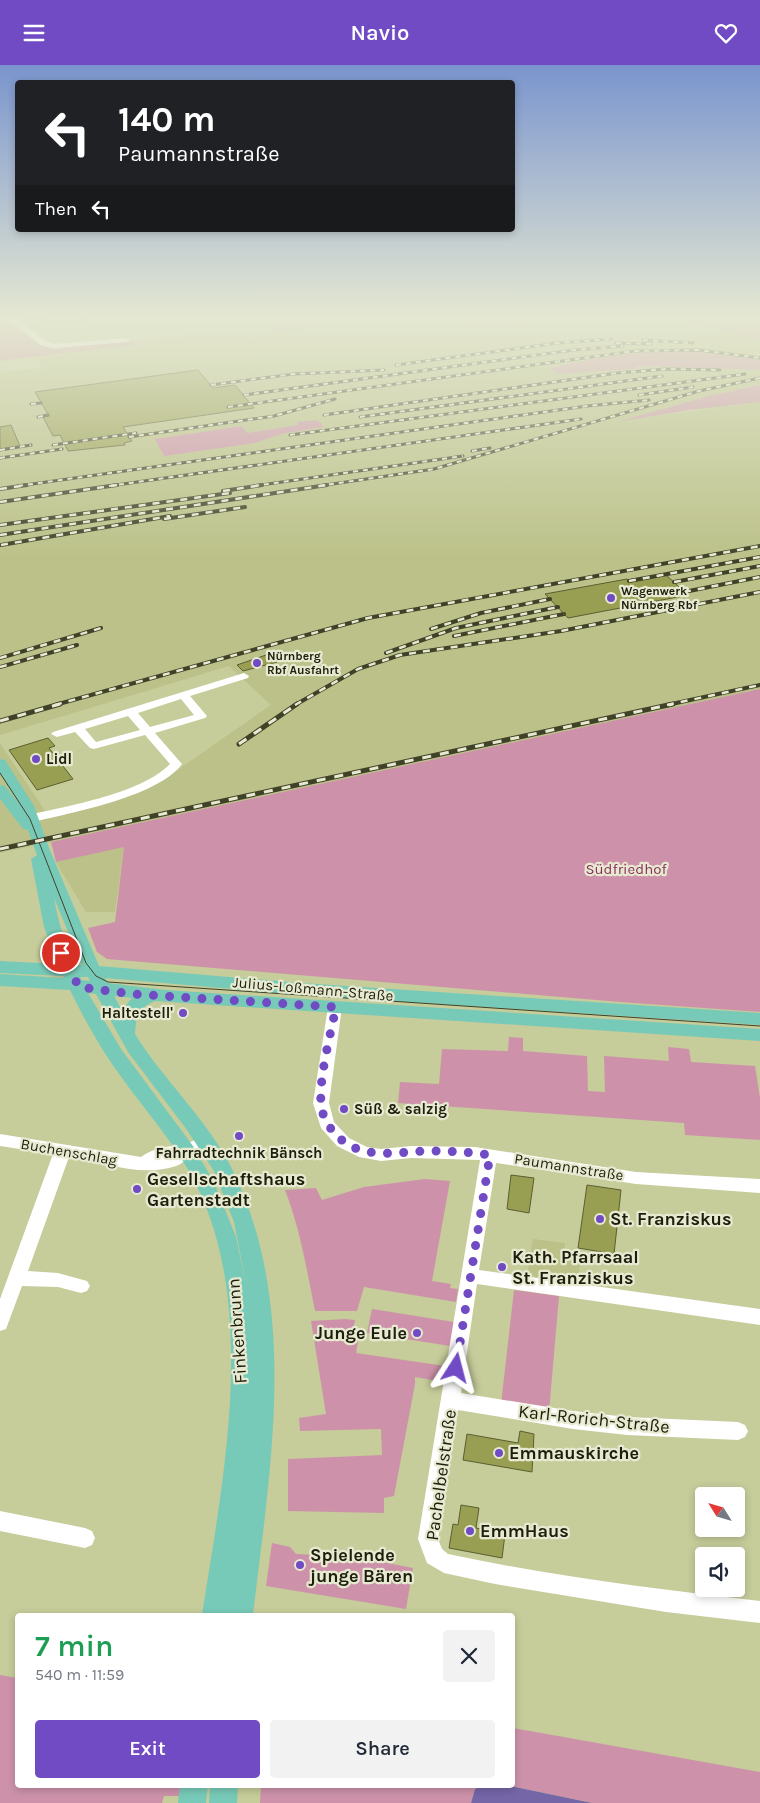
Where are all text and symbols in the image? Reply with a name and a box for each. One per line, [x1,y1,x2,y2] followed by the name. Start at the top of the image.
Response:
[20,19,48,47] icon: menu
[712,19,740,47] icon: heart
[351,20,409,46] text: Navio
[118,99,216,140] text: 140 m
[35,100,100,165] icon: left
[118,141,280,167] text: Paumannstraße
[87,195,115,223] icon: left
[35,198,77,220] text: Then
[621,584,698,612] place label: Wagenwerk Nürnberg Rbf
[605,592,617,604] marker: Wagenwerk Nürnberg Rbf
[267,649,339,677] place label: Nürnberg Rbf Ausfahrt
[251,657,263,669] marker: Nürnberg Rbf Ausfahrt
[46,750,72,768] place label: Lidl
[30,753,42,765] marker: Lidl
[585,860,667,878] park label: Südfriedhof
[40,932,82,974] pin
[47,939,75,967] icon: arrive
[232,973,394,1005] street label: Julius-Loßmann-Straße
[102,1004,173,1022] place label: Haltestell'
[177,1007,189,1019] marker: Haltestell'
[354,1100,447,1118] place label: Süß & salzig
[338,1103,350,1115] marker: Süß & salzig
[233,1130,245,1142] marker: Fahrradtechnik Bänsch
[19,1135,119,1169] street label: Buchenschlag
[156,1144,322,1162] place label: Fahrradtechnik Bänsch
[513,1149,625,1185] street label: Paumannstraße
[147,1168,305,1211] place label: Gesellschaftshaus Gartenstadt
[131,1183,143,1195] marker: Gesellschaftshaus Gartenstadt
[610,1208,731,1230] place label: St. Franziskus
[594,1213,606,1225] marker: St. Franziskus
[512,1246,639,1289] place label: Kath. Pfarrsaal St. Franziskus
[496,1261,508,1273] marker: Kath. Pfarrsaal St. Franziskus
[222,1278,252,1384] street label: Finkenbrunn
[315,1322,407,1344] place label: Junge Eule
[411,1327,423,1339] marker: Junge Eule
[429,1341,481,1393] position arrow
[517,1400,671,1438] street label: Karl-Rorich-Straße
[421,1408,461,1542] street label: Pachelbelstraße
[509,1442,639,1464] place label: Emmauskirche
[493,1447,505,1459] marker: Emmauskirche
[695,1487,745,1537] north arrow
[695,1487,745,1597] map controls
[480,1520,569,1542] place label: EmmHaus
[464,1525,476,1537] marker: EmmHaus
[308,1544,413,1587] place label: Spielende junge Bären
[695,1547,745,1597] button: sound
[294,1559,306,1571] marker: Spielende junge Bären
[35,1628,114,1664] text: 7 min
[443,1630,495,1682] button: close
[35,1665,124,1684] text: 540 m · 11:59
[35,1720,260,1778] button: Exit
[270,1720,495,1778] button: Share

